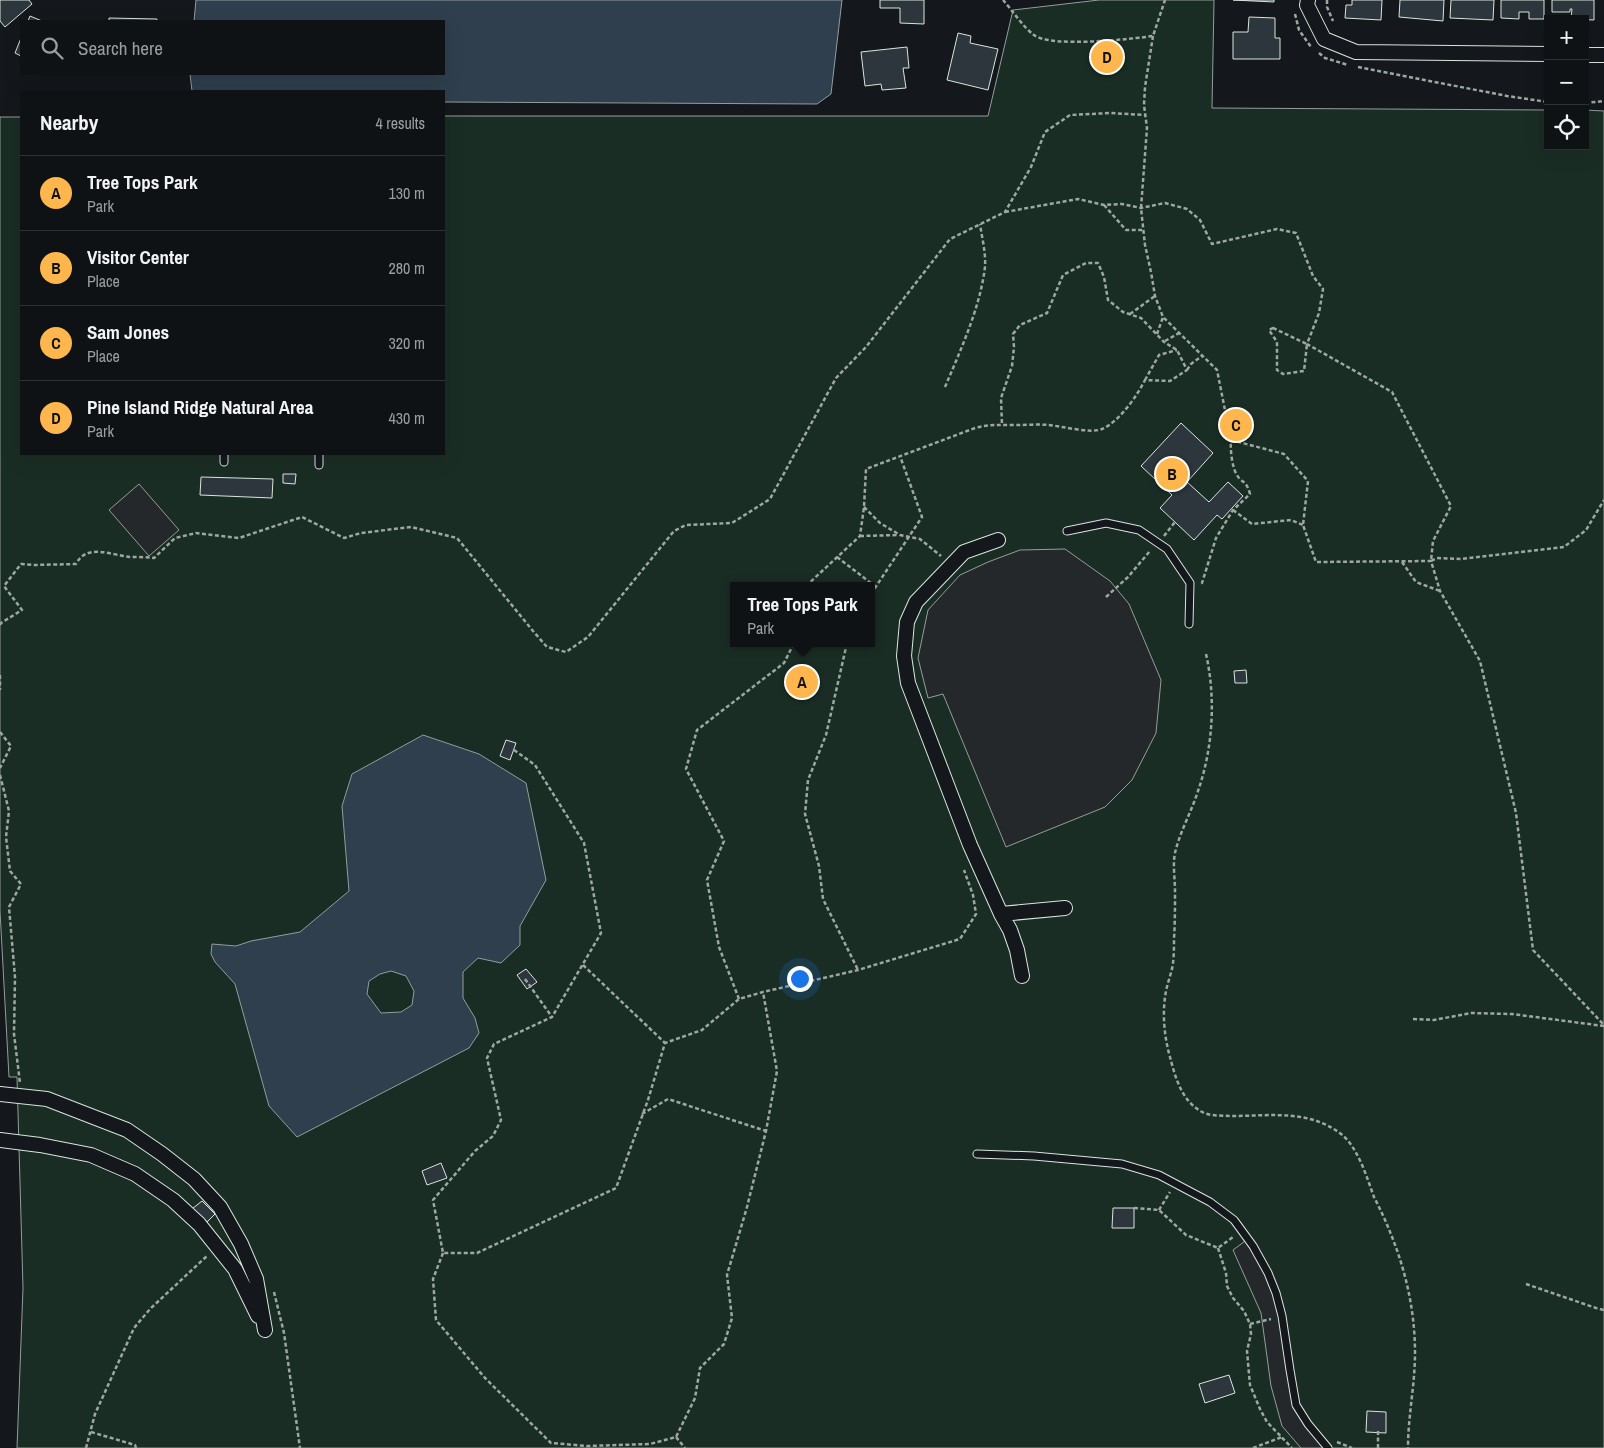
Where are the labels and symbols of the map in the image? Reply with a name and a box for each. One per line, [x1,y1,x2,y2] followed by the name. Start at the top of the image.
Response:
[1091,38,1123,76] pin: D
[1220,406,1252,444] pin: C
[1156,455,1188,493] pin: B
[786,663,818,701] pin: A
[787,966,813,992] your location

